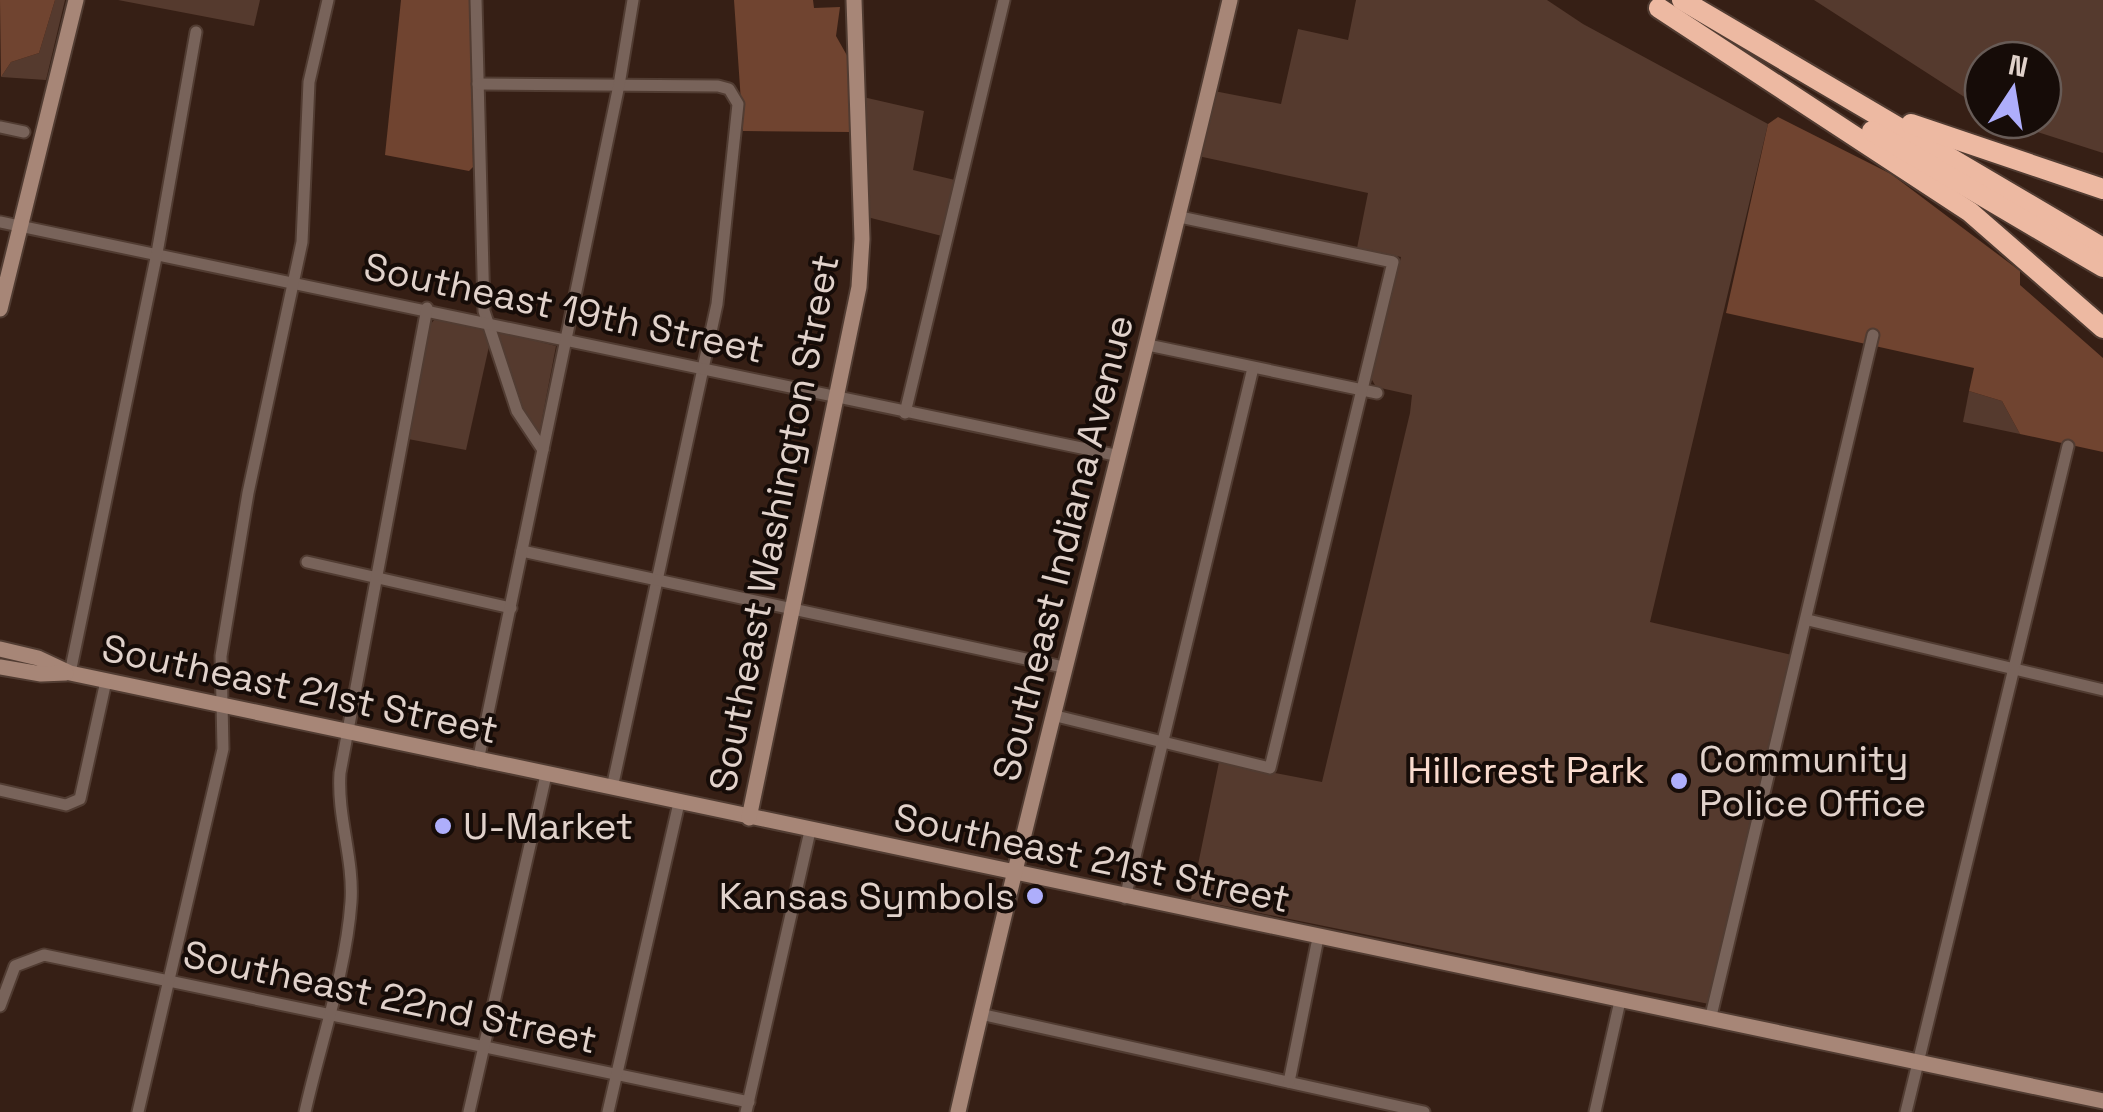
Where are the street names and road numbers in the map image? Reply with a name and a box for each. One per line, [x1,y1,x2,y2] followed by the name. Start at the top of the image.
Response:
[360,242,768,374] street label: Southeast 19th Street
[698,250,850,796] street label: Southeast Washington Street
[982,310,1144,786] street label: Southeast Indiana Avenue
[98,624,502,754] street label: Southeast 21st Street
[890,793,1294,923] street label: Southeast 21st Street
[179,930,601,1064] street label: Southeast 22nd Street

